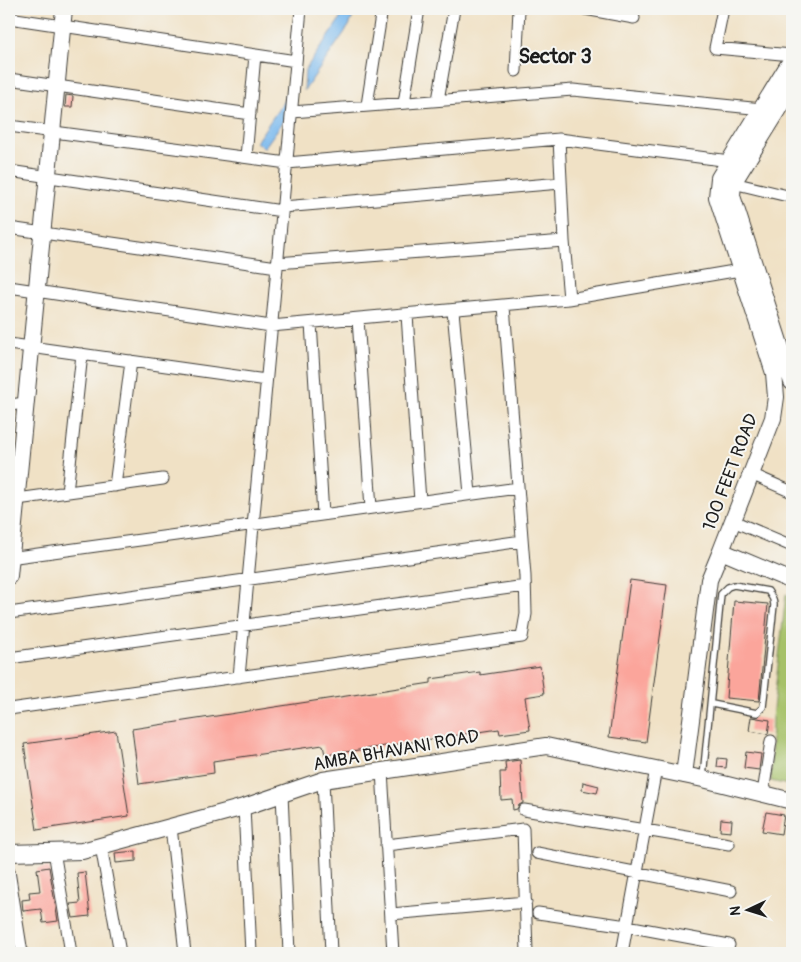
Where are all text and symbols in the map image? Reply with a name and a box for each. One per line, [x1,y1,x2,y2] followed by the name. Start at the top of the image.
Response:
[518,44,592,69] district label: Sector 3
[698,410,763,534] street label: 100 FEET ROAD
[311,725,481,776] street label: AMBA BHAVANI ROAD
[724,884,774,934] north arrow
[727,906,744,916] text: N

